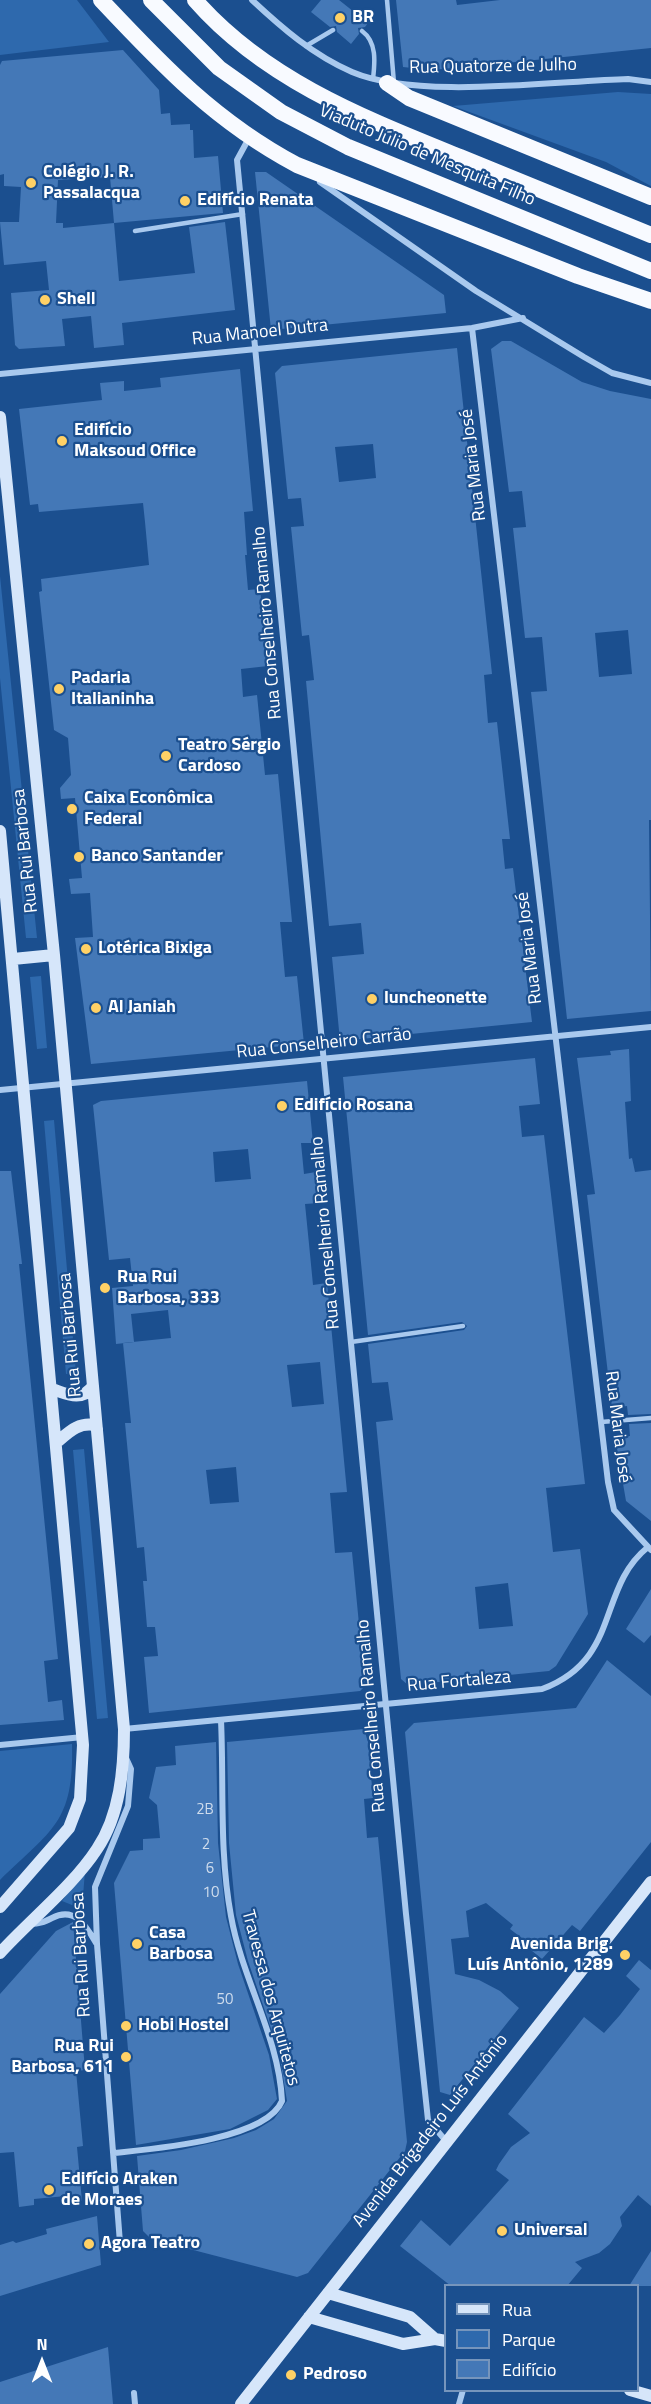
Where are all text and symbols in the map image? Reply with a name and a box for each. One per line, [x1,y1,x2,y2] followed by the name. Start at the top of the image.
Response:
[352,7,374,29] place label: BR
[333,11,347,25] marker: BR
[409,55,577,79] street label: Rua Quatorze de Julho
[316,101,538,211] street label: Viaduto Júlio de Mesquita Filho
[43,162,140,204] place label: Colégio J. R. Passalacqua
[24,176,38,190] marker: Colégio J. R. Passalacqua
[197,190,314,212] place label: Edifício Renata
[178,194,192,208] marker: Edifício Renata
[57,289,96,311] place label: Shell
[38,293,52,307] marker: Shell
[191,315,329,351] street label: Rua Manoel Dutra
[456,408,492,522] street label: Rua Maria José
[74,420,196,462] place label: Edifício Maksoud Office
[55,434,69,448] marker: Edifício Maksoud Office
[249,526,287,720] street label: Rua Conselheiro Ramalho
[71,668,154,710] place label: Padaria Italianinha
[52,682,66,696] marker: Padaria Italianinha
[178,735,281,777] place label: Teatro Sérgio Cardoso
[159,749,173,763] marker: Teatro Sérgio Cardoso
[9,788,43,914] street label: Rua Rui Barbosa
[84,788,213,830] place label: Caixa Econômica Federal
[65,802,79,816] marker: Caixa Econômica Federal
[91,846,223,868] place label: Banco Santander
[72,850,86,864] marker: Banco Santander
[512,891,548,1005] street label: Rua Maria José
[98,938,212,960] place label: Lotérica Bixiga
[79,942,93,956] marker: Lotérica Bixiga
[384,988,487,1010] place label: luncheonette
[365,992,379,1006] marker: luncheonette
[108,997,176,1019] place label: Al Janiah
[89,1001,103,1015] marker: Al Janiah
[235,1024,413,1064] street label: Rua Conselheiro Carrão
[294,1095,413,1117] place label: Edifício Rosana
[275,1099,289,1113] marker: Edifício Rosana
[307,1136,345,1330] street label: Rua Conselheiro Ramalho
[117,1267,220,1310] place label: Rua Rui Barbosa, 333
[55,1272,87,1398] street label: Rua Rui Barbosa
[98,1281,112,1295] marker: Rua Rui Barbosa, 333
[599,1370,635,1484] street label: Rua Maria José
[353,1619,391,1813] street label: Rua Conselheiro Ramalho
[406,1667,512,1697] street label: Rua Fortaleza
[196,1801,214,1819] house number: 2B
[202,1836,210,1854] house number: 2
[206,1860,214,1878] house number: 6
[203,1884,219,1902] house number: 10
[68,1892,96,2018] street label: Rua Rui Barbosa
[236,1908,304,2088] street label: Travessa dos Arquitetos
[149,1923,213,1966] place label: Casa Barbosa
[467,1934,613,1976] place label: Avenida Brig. Luís Antônio, 1289
[130,1937,144,1951] marker: Casa Barbosa
[618,1948,632,1962] marker: Avenida Brig. Luís Antônio, 1289
[217,1991,233,2009] house number: 50
[138,2015,229,2037] place label: Hobi Hostel
[119,2019,133,2033] marker: Hobi Hostel
[349,2030,513,2232] street label: Avenida Brigadeiro Luís Antônio
[11,2036,114,2078] place label: Rua Rui Barbosa, 611
[119,2050,133,2064] marker: Rua Rui Barbosa, 611
[61,2169,178,2212] place label: Edifício Araken de Moraes
[42,2183,56,2197] marker: Edifício Araken de Moraes
[514,2220,588,2242] place label: Universal
[495,2224,509,2238] marker: Universal
[101,2233,200,2255] place label: Agora Teatro
[82,2237,96,2251] marker: Agora Teatro
[444,2284,639,2392] legend
[502,2296,532,2323] text: Rua
[502,2326,556,2353] text: Parque
[12,2332,72,2392] north arrow
[36,2332,48,2356] text: N
[502,2356,556,2383] text: Edifício
[303,2364,367,2386] place label: Pedroso
[284,2368,298,2382] marker: Pedroso

